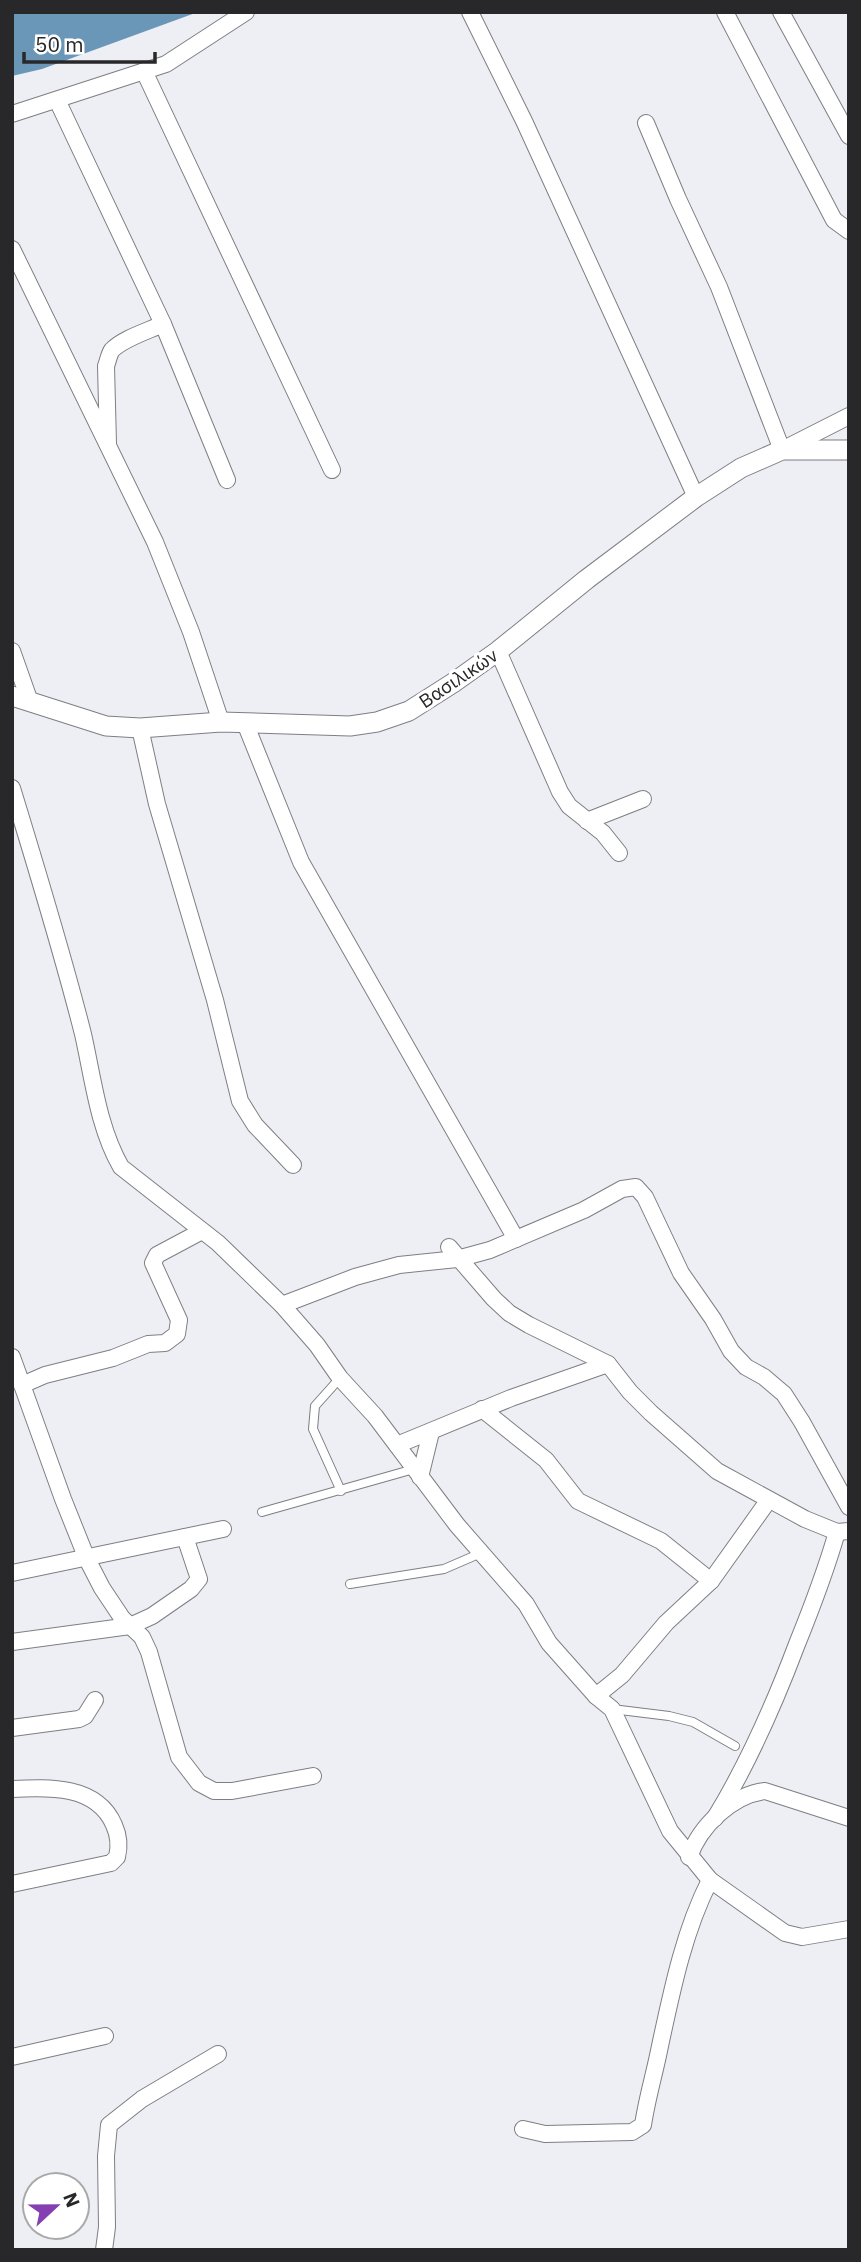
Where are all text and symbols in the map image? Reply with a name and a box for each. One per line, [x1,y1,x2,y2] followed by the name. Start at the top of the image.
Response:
[24,21,156,65] scale bar
[35,30,84,58] text: 50 m
[414,643,502,713] street label: Βασιλικών
[21,2171,91,2241] north arrow
[58,2189,85,2211] text: N

